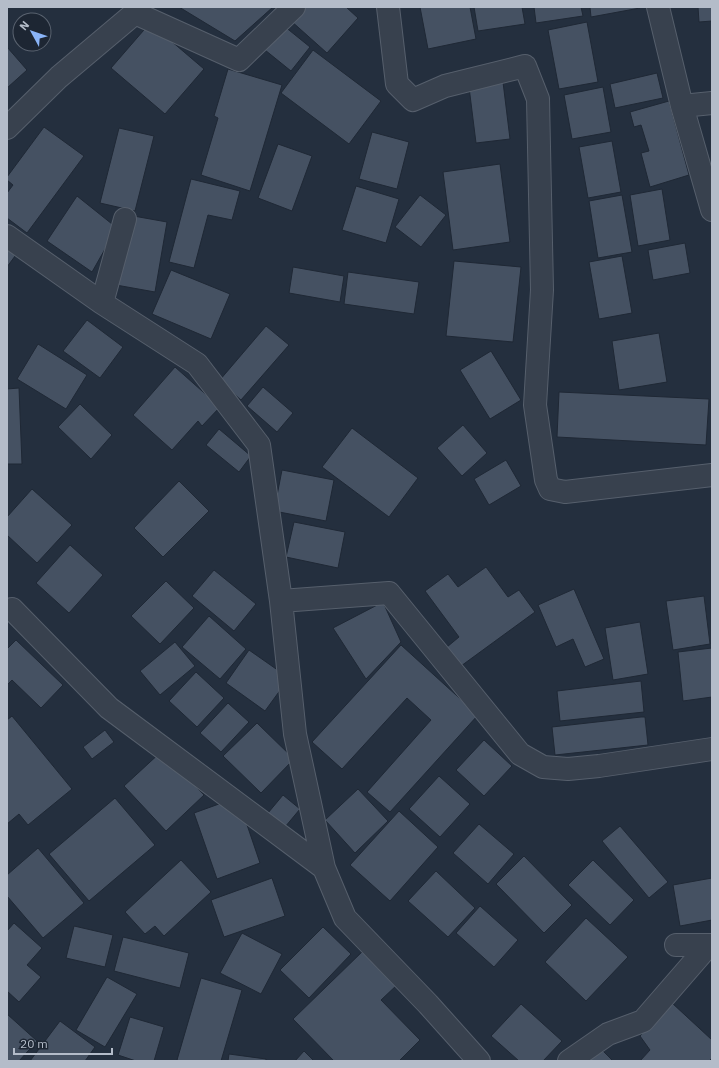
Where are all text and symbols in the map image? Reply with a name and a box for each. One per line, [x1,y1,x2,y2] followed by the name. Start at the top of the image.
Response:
[12,12,52,52] north arrow
[16,18,32,33] text: N
[14,1030,112,1056] scale bar
[20,1036,48,1051] text: 20 m

